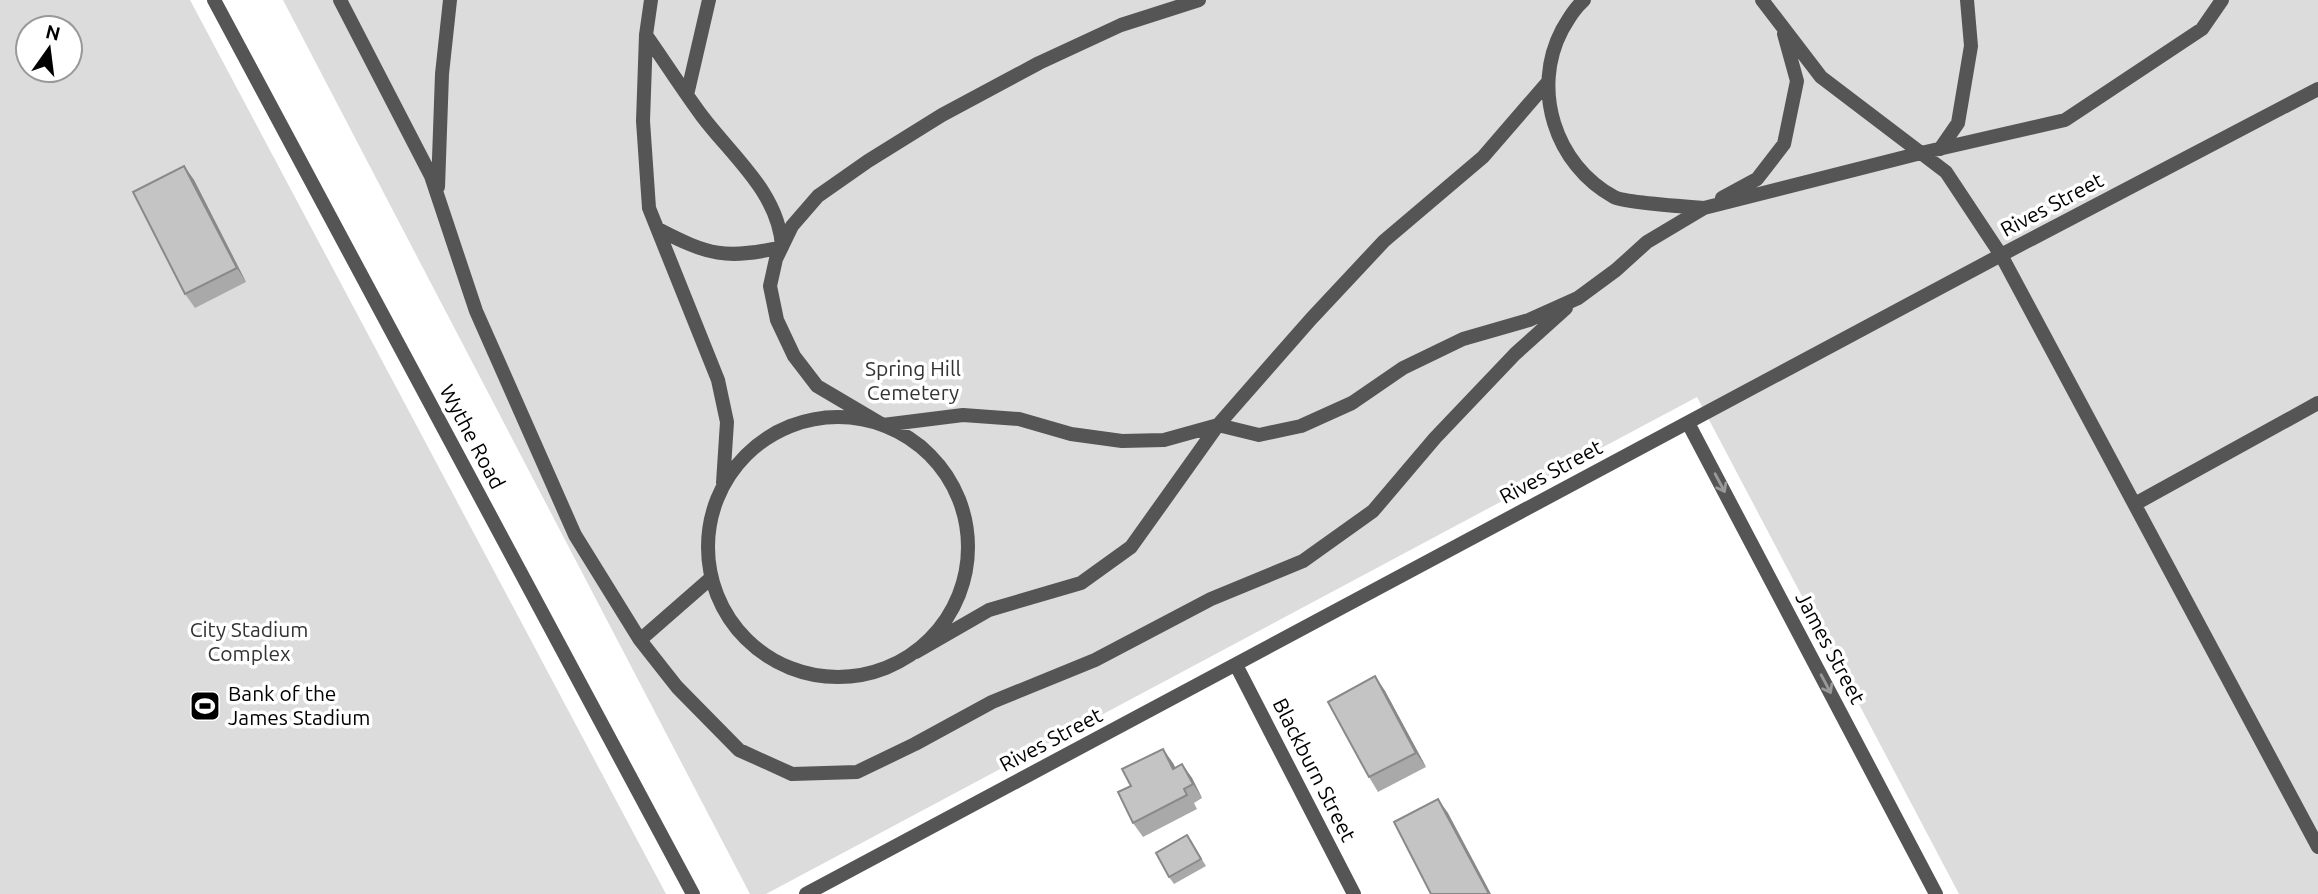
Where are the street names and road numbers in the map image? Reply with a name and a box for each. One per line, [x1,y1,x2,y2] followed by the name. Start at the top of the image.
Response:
[1996,167,2107,241] street label: Rives Street
[435,380,510,493] street label: Wythe Road
[1495,434,1606,508] street label: Rives Street
[1791,587,1870,708] street label: James Street
[1268,694,1361,845] street label: Blackburn Street
[995,702,1106,776] street label: Rives Street

